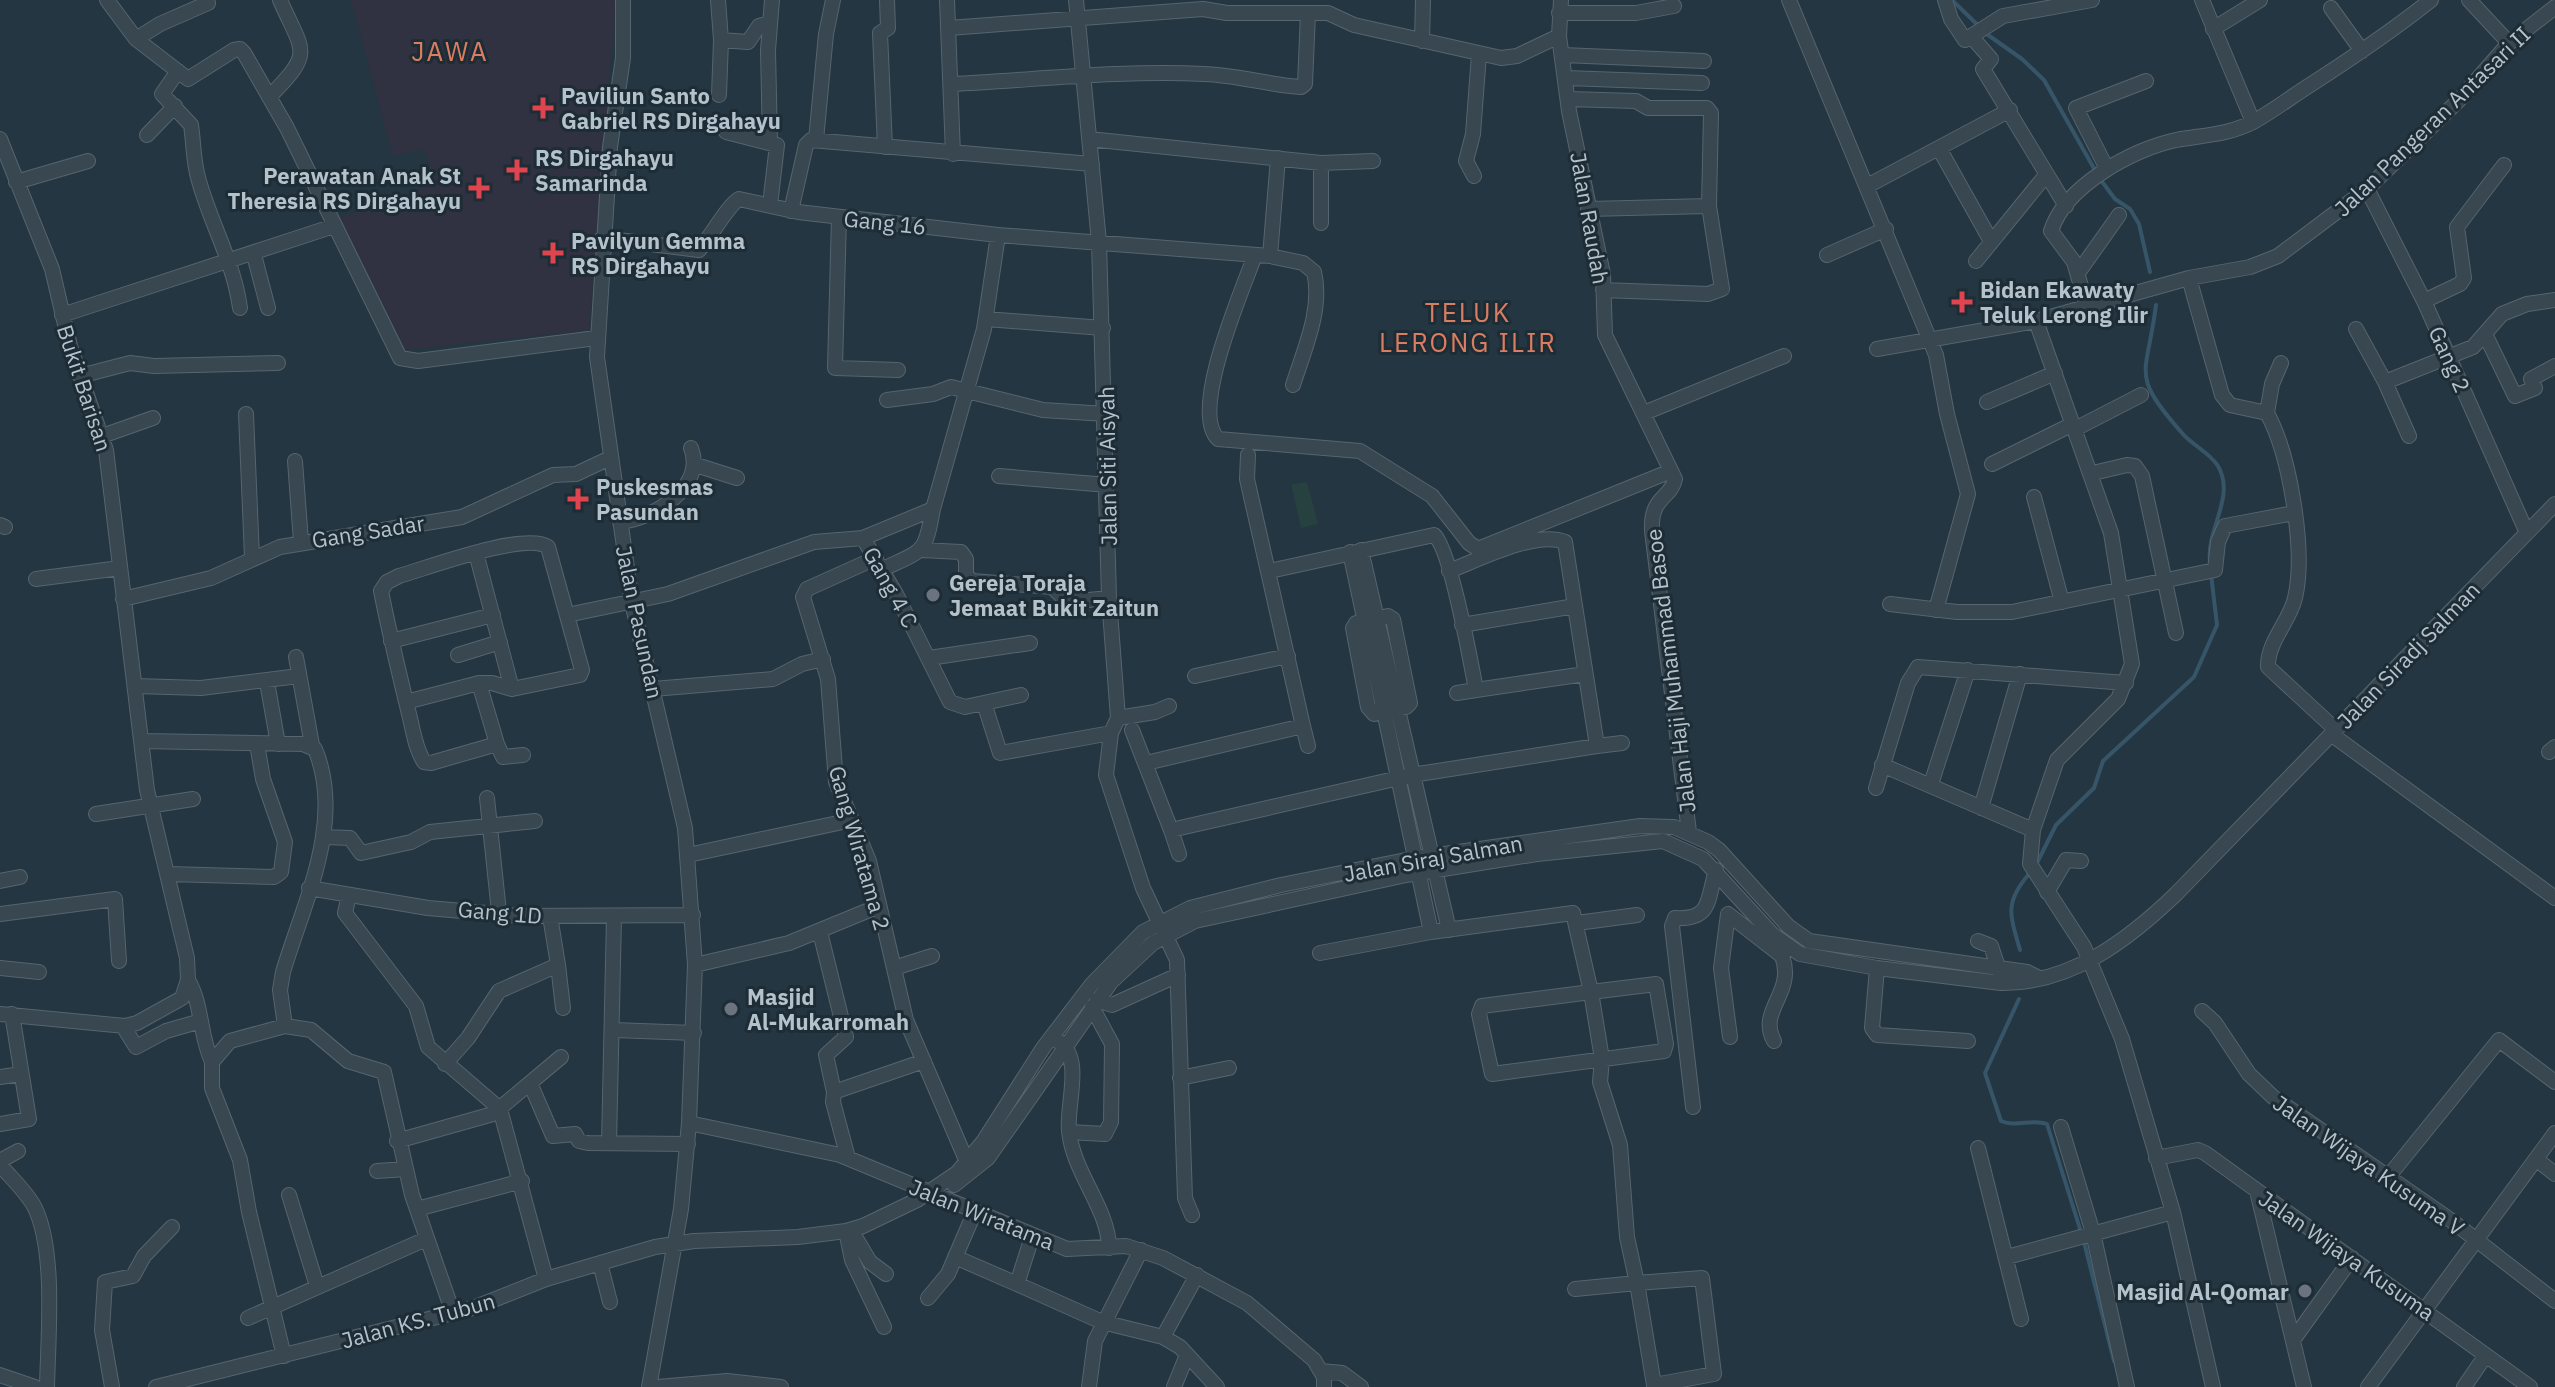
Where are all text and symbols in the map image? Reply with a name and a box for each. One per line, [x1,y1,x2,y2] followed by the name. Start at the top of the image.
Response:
[2328,20,2536,222] street label: Jalan Pangeran Antasari II
[411,34,489,68] district label: JAWA
[561,81,781,135] place label: Paviliun Santo Gabriel RS Dirgahayu
[532,97,554,119] marker: Paviliun Santo Gabriel RS Dirgahayu
[535,143,674,197] place label: RS Dirgahayu Samarinda
[1564,150,1616,286] street label: Jalan Raudah
[506,159,528,181] marker: RS Dirgahayu Samarinda
[228,161,461,215] place label: Perawatan Anak St Theresia RS Dirgahayu
[468,177,490,199] marker: Perawatan Anak St Theresia RS Dirgahayu
[842,203,928,241] street label: Gang 16
[571,226,745,280] place label: Pavilyun Gemma RS Dirgahayu
[542,242,564,264] marker: Pavilyun Gemma RS Dirgahayu
[1980,275,2148,329] place label: Bidan Ekawaty Teluk Lerong Ilir
[1951,291,1973,313] marker: Bidan Ekawaty Teluk Lerong Ilir
[1379,295,1557,359] district label: TELUK LERONG ILIR
[51,321,119,455] street label: Bukit Barisan
[2423,321,2477,397] street label: Gang 2
[1091,386,1123,546] street label: Jalan Siti Aisyah
[596,472,713,526] place label: Puskesmas Pasundan
[567,488,589,510] marker: Puskesmas Pasundan
[310,508,426,554] street label: Gang Sadar
[1638,527,1702,815] street label: Jalan Haji Muhammad Basoe
[857,541,925,633] street label: Gang 4 C
[610,543,670,701] street label: Jalan Pasundan
[949,568,1159,622] place label: Gereja Toraja Jemaat Bukit Zaitun
[2330,575,2486,735] street label: Jalan Siradj Salman
[924,586,942,604] marker: Gereja Toraja Jemaat Bukit Zaitun
[823,762,897,934] street label: Gang Wiratama 2
[1341,828,1525,888] street label: Jalan Siraj Salman
[457,894,543,930] street label: Gang 1D
[747,982,909,1036] place label: Masjid Al-Mukarromah
[722,1000,740,1018] marker: Masjid Al-Mukarromah
[2268,1088,2470,1242] street label: Jalan Wijaya Kusuma V
[905,1172,1059,1256] street label: Jalan Wiratama
[2253,1183,2441,1327] street label: Jalan Wijaya Kusuma
[2116,1277,2289,1306] place label: Masjid Al-Qomar
[2296,1282,2314,1300] marker: Masjid Al-Qomar
[338,1286,498,1354] street label: Jalan KS. Tubun

